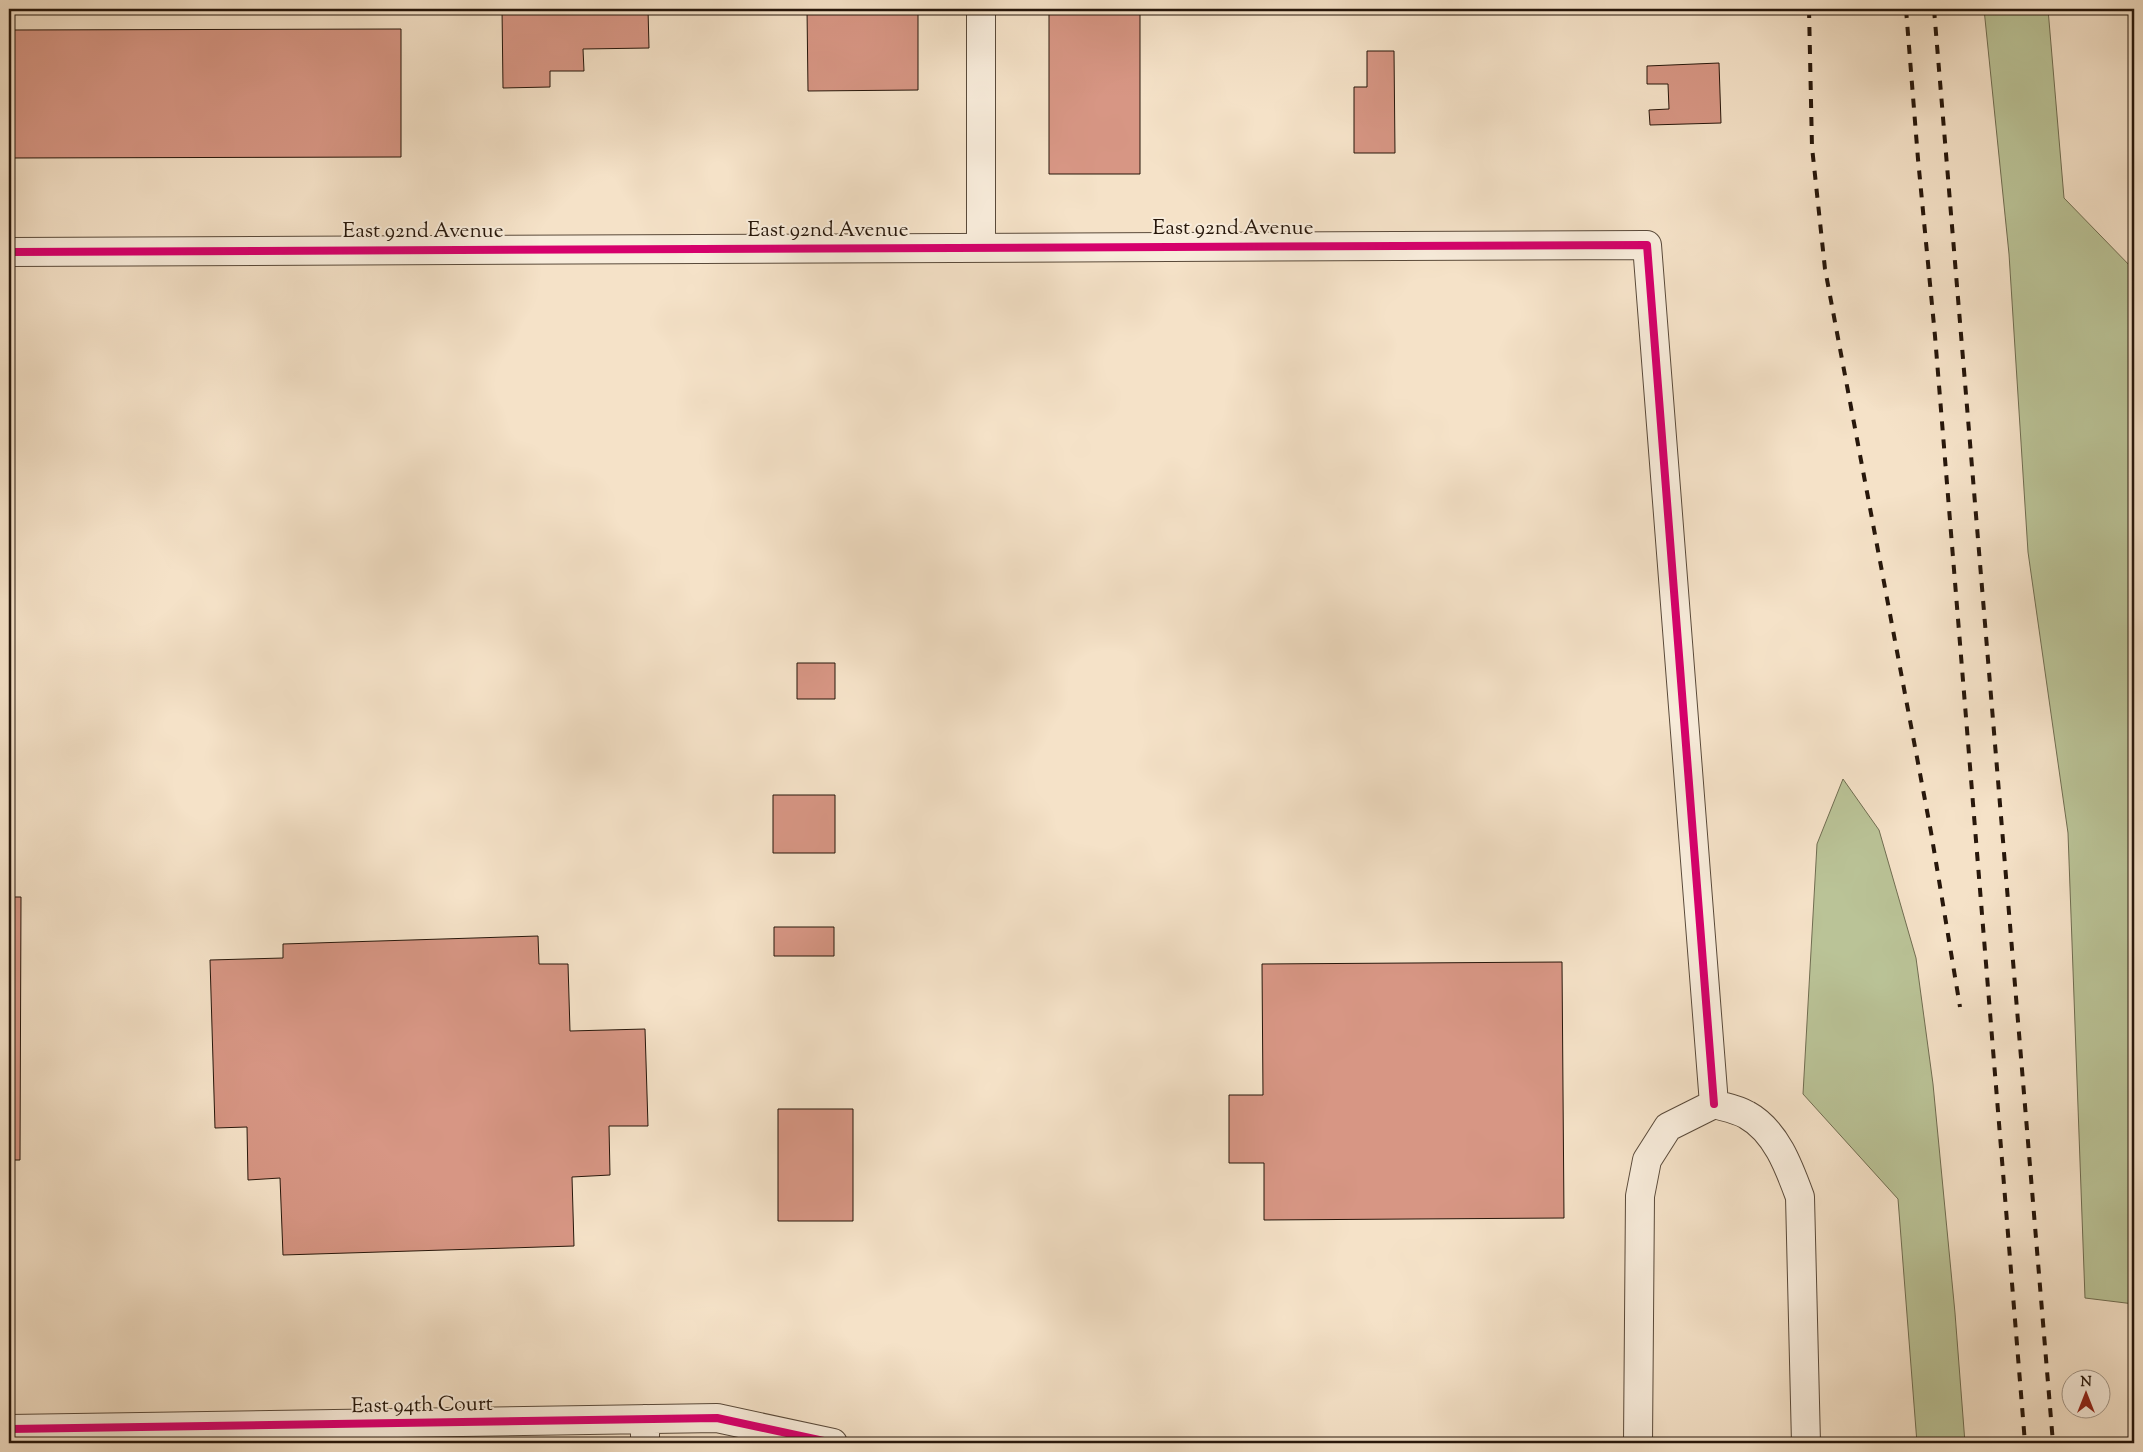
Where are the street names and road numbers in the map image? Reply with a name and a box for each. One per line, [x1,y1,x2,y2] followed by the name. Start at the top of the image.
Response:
[1152,214,1314,244] street label: East 92nd Avenue
[747,216,909,246] street label: East 92nd Avenue
[342,217,504,247] street label: East 92nd Avenue
[351,1390,493,1422] street label: East 94th Court

